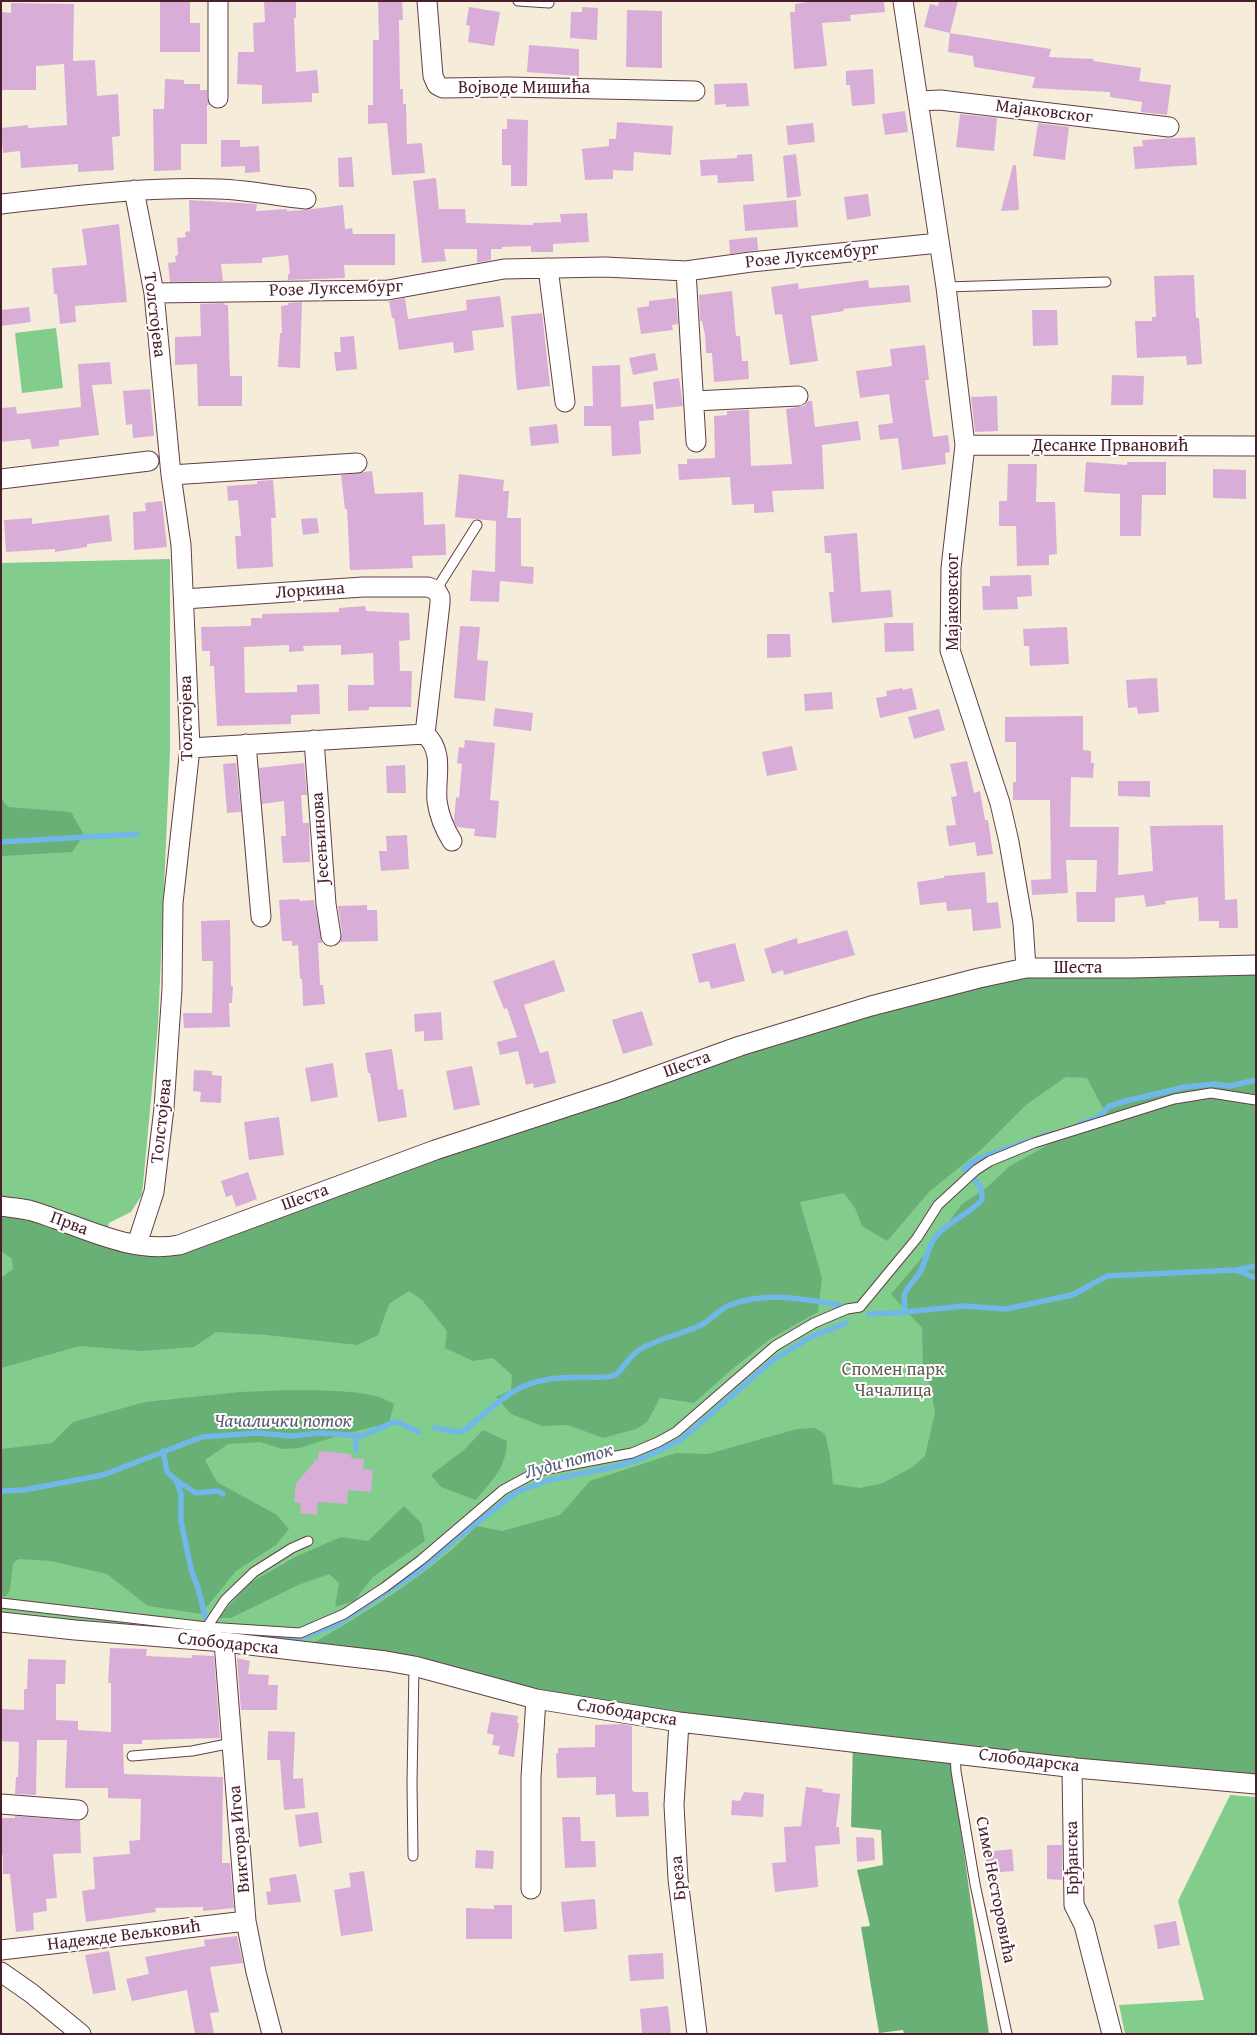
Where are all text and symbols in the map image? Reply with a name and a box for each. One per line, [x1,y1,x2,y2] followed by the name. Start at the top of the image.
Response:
[458,77,590,99] street label: Војводе Мишића
[994,95,1094,129] street label: Мајаковског
[744,238,880,274] street label: Розе Луксембург
[138,271,170,359] street label: Толстојева
[269,276,403,302] street label: Розе Луксембург
[1032,435,1188,457] street label: Десанке Првановић
[942,553,964,651] street label: Мајаковског
[275,578,345,604] street label: Лоркина
[175,675,199,761] street label: Толстојева
[307,791,335,885] street label: Јесењинова
[1054,957,1102,979] street label: Шеста
[660,1047,714,1083] street label: Шеста
[147,1077,177,1165] street label: Толстојева
[278,1180,332,1216] street label: Шеста
[47,1207,91,1241] street label: Прва
[842,1359,944,1402] park label: Спомен парк Чачалица
[214,1411,352,1433] water label: Чачалички поток
[522,1439,616,1485] water label: Луди поток
[176,1628,280,1660] street label: Слободарска
[575,1694,679,1732] street label: Слободарска
[977,1744,1081,1778] street label: Слободарска
[225,1784,255,1894] street label: Виктора Игоа
[970,1815,1020,1965] street label: Симе Несторовића
[1062,1821,1084,1895] street label: Брђанска
[666,1855,692,1901] street label: Бреза
[46,1916,202,1956] street label: Надежде Вељковић

